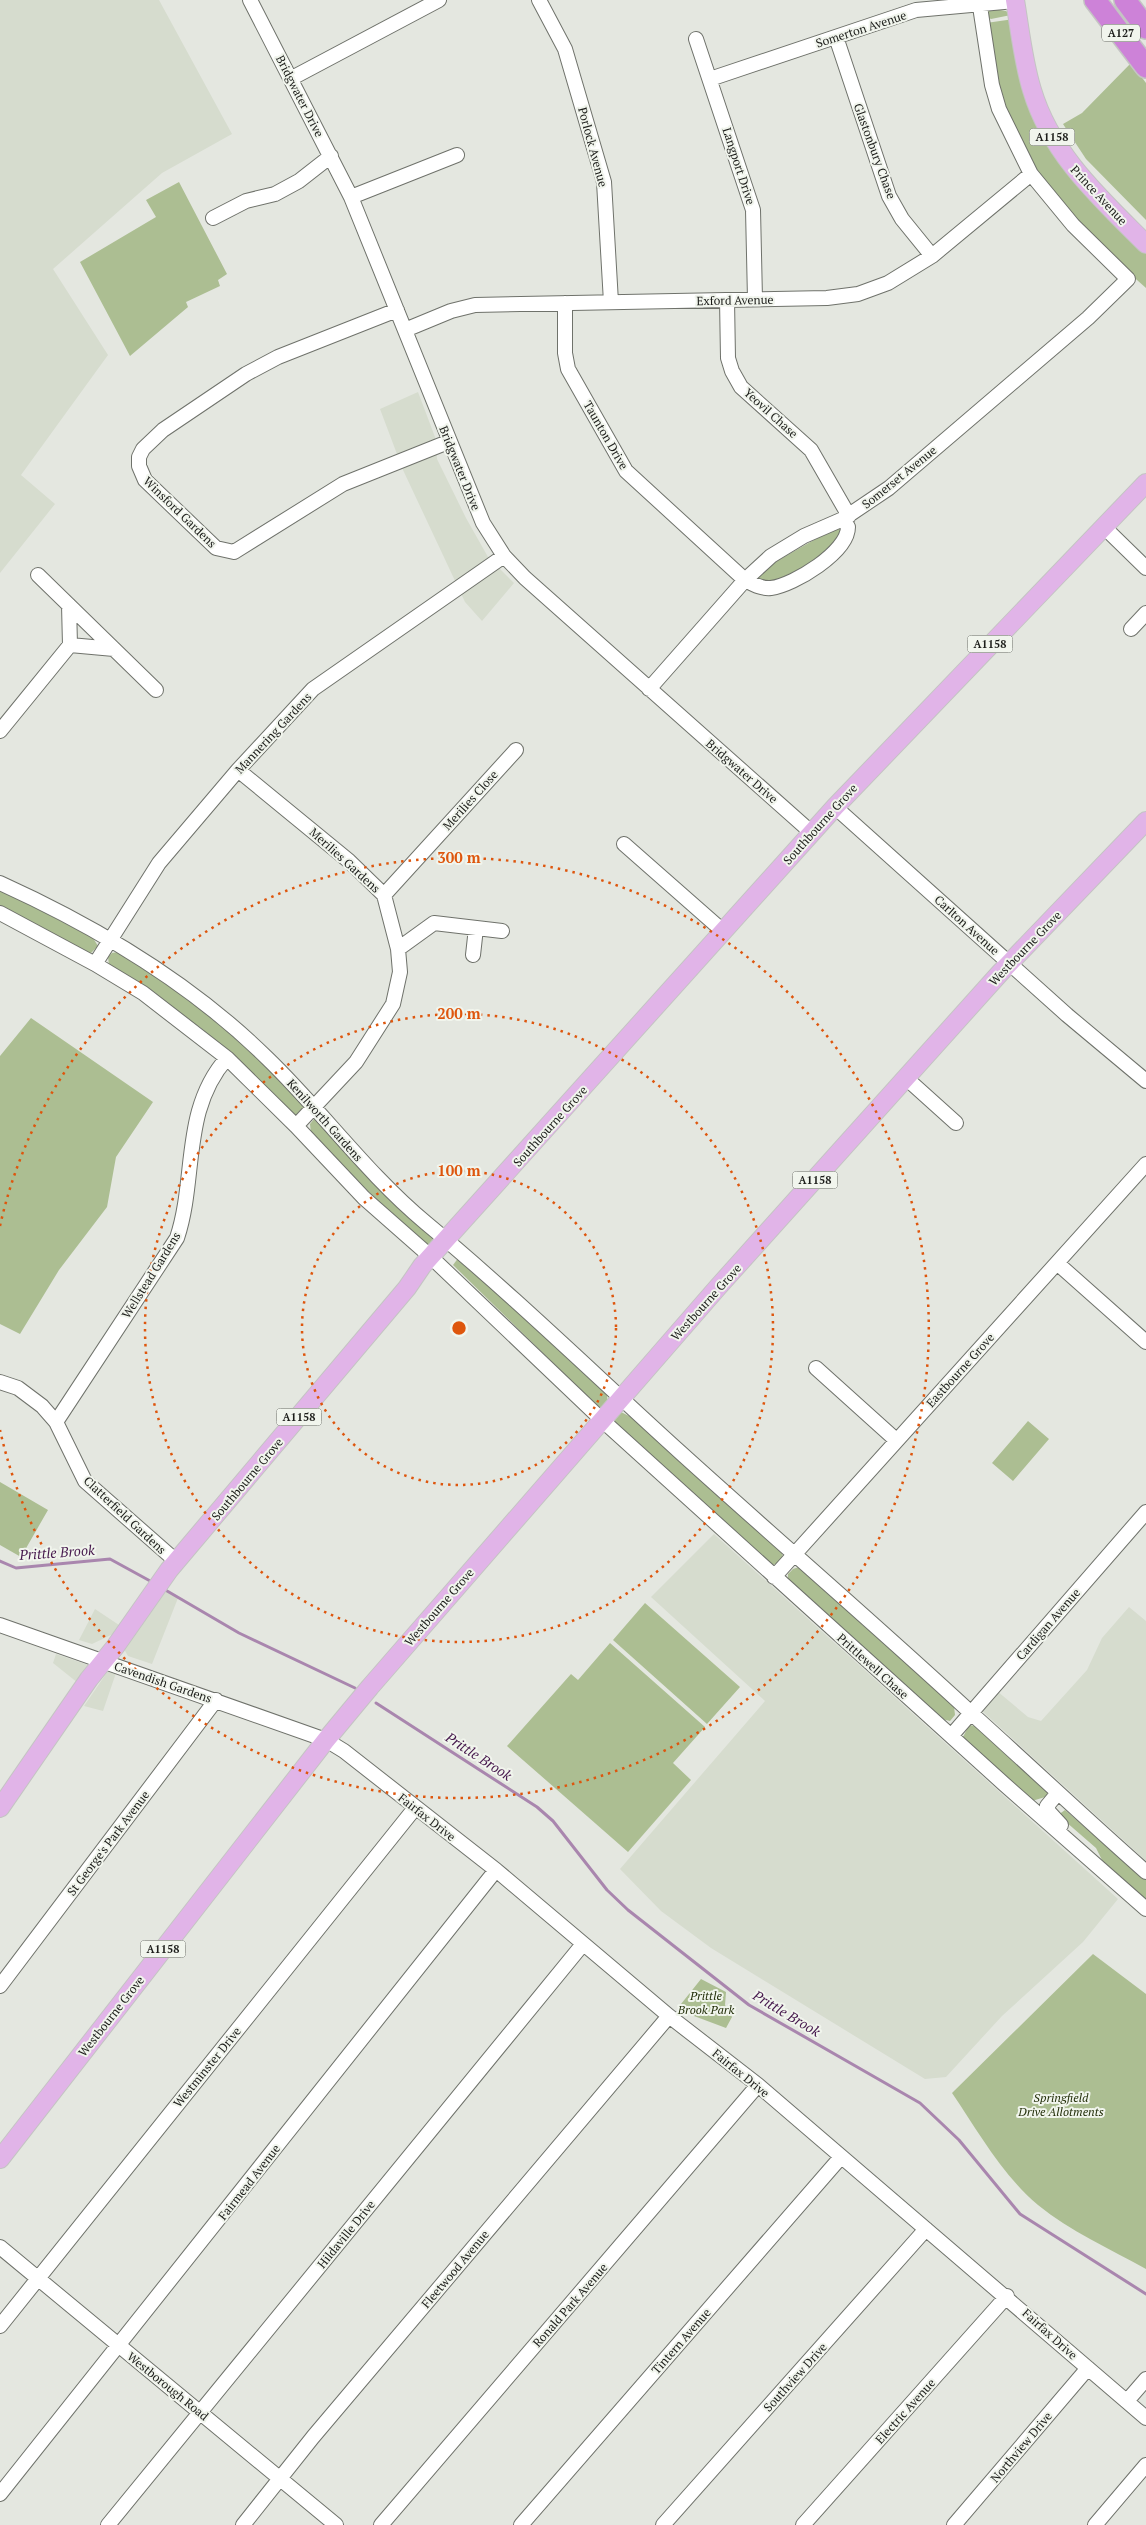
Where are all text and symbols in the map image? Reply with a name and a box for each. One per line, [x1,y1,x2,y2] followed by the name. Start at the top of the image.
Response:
[814,7,908,51] street label: Somerton Avenue
[1102,24,1140,42] road number: A127
[273,52,327,140] street label: Bridgwater Drive
[851,101,899,201] street label: Glastonbury Chase
[575,105,611,189] street label: Porlock Avenue
[719,126,759,206] street label: Langport Drive
[1030,128,1074,146] road number: A1158
[1068,162,1130,228] street label: Prince Avenue
[696,292,774,308] street label: Exford Avenue
[741,385,801,441] street label: Yeovil Chase
[580,398,632,472] street label: Taunton Drive
[436,423,484,513] street label: Bridgwater Drive
[859,442,939,512] street label: Somerset Avenue
[140,473,220,551] street label: Winsford Gardens
[968,636,1012,652] road number: A1158
[232,689,314,777] street label: Mannering Gardens
[703,736,781,806] street label: Bridgwater Drive
[439,767,501,833] street label: Merilies Close
[780,781,860,867] street label: Southbourne Grove
[307,824,383,896] street label: Merilies Gardens
[437,847,481,867] text: 300 m
[931,892,1003,958] street label: Carlton Avenue
[986,908,1064,988] street label: Westbourne Grove
[437,1003,481,1023] text: 200 m
[284,1076,366,1164] street label: Kenilworth Gardens
[510,1083,590,1169] street label: Southbourne Grove
[437,1160,481,1180] text: 100 m
[792,1172,838,1188] road number: A1158
[118,1229,184,1321] street label: Wellstead Gardens
[668,1261,744,1343] street label: Westbourne Grove
[450,1319,468,1337] centre of rings
[923,1330,997,1410] street label: Eastbourne Grove
[276,1408,322,1425] road number: A1158
[208,1435,286,1523] street label: Southbourne Grove
[81,1473,169,1557] street label: Clatterfield Gardens
[18,1540,96,1564] water label: Prittle Brook
[401,1565,477,1649] street label: Westbourne Grove
[1013,1585,1083,1663] street label: Cardigan Avenue
[834,1630,912,1702] street label: Prittlewell Chase
[112,1658,214,1706] street label: Cavendish Gardens
[441,1727,516,1785] water label: Prittle Brook
[64,1788,152,1898] street label: St George's Park Avenue
[395,1790,459,1844] street label: Fairfax Drive
[140,1940,186,1958] road number: A1158
[75,1973,147,2059] street label: Westbourne Grove
[749,1985,824,2041] water label: Prittle Brook
[677,1988,734,2017] park label: Prittle Brook Park
[170,2024,244,2110] street label: Westminster Drive
[710,2046,772,2100] street label: Fairfax Drive
[1017,2090,1104,2119] park label: Springfield Drive Allotments
[215,2141,283,2223] street label: Fairmead Avenue
[314,2197,378,2271] street label: Hildaville Drive
[418,2227,492,2311] street label: Fleetwood Avenue
[529,2260,611,2350] street label: Ronald Park Avenue
[648,2305,714,2377] street label: Tintern Avenue
[1019,2305,1081,2363] street label: Fairfax Drive
[760,2339,830,2415] street label: Southview Drive
[124,2349,212,2424] street label: Westborough Road
[872,2375,938,2447] street label: Electric Avenue
[987,2409,1055,2485] street label: Northview Drive

